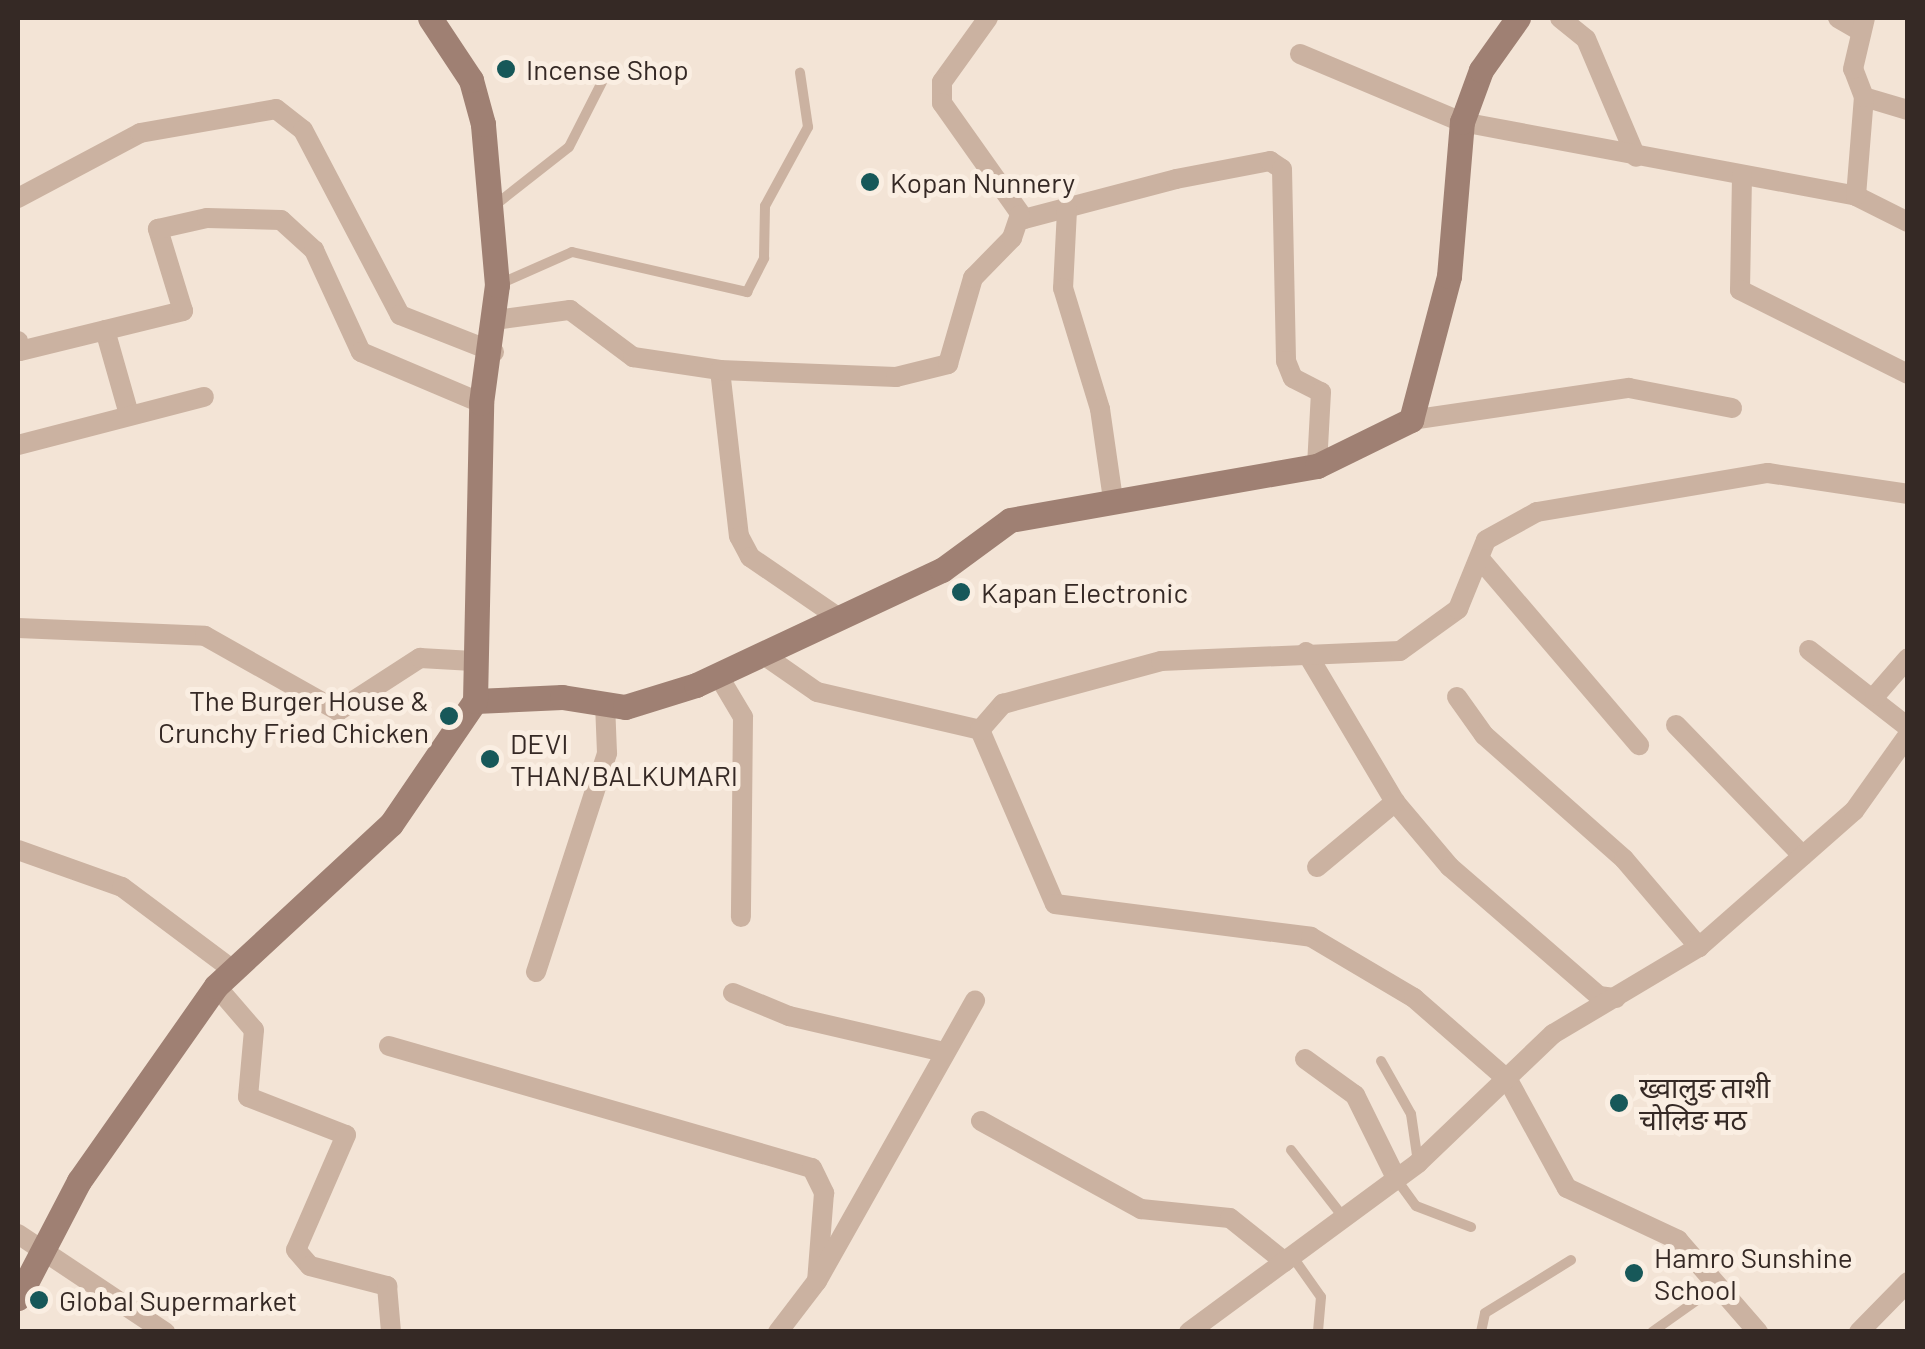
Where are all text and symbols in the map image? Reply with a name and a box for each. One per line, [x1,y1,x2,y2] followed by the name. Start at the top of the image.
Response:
[526,52,689,86] place label: Incense Shop
[495,58,517,80] marker: Incense Shop
[890,165,1075,199] place label: Kopan Nunnery
[859,171,881,193] marker: Kopan Nunnery
[981,575,1188,609] place label: Kapan Electronic
[950,581,972,603] marker: Kapan Electronic
[158,683,429,749] place label: The Burger House & Crunchy Fried Chicken
[438,705,460,727] marker: The Burger House & Crunchy Fried Chicken
[510,726,738,792] place label: DEVI THAN/BALKUMARI
[479,748,501,770] marker: DEVI THAN/BALKUMARI
[1639,1070,1770,1136] place label: ख्वालुङ ताशी चोलिङ मठ
[1608,1092,1630,1114] marker: ख्वालुङ ताशी चोलिङ मठ
[1654,1240,1853,1306] place label: Hamro Sunshine School
[1623,1262,1645,1284] marker: Hamro Sunshine School
[59,1283,297,1317] place label: Global Supermarket
[28,1289,50,1311] marker: Global Supermarket

